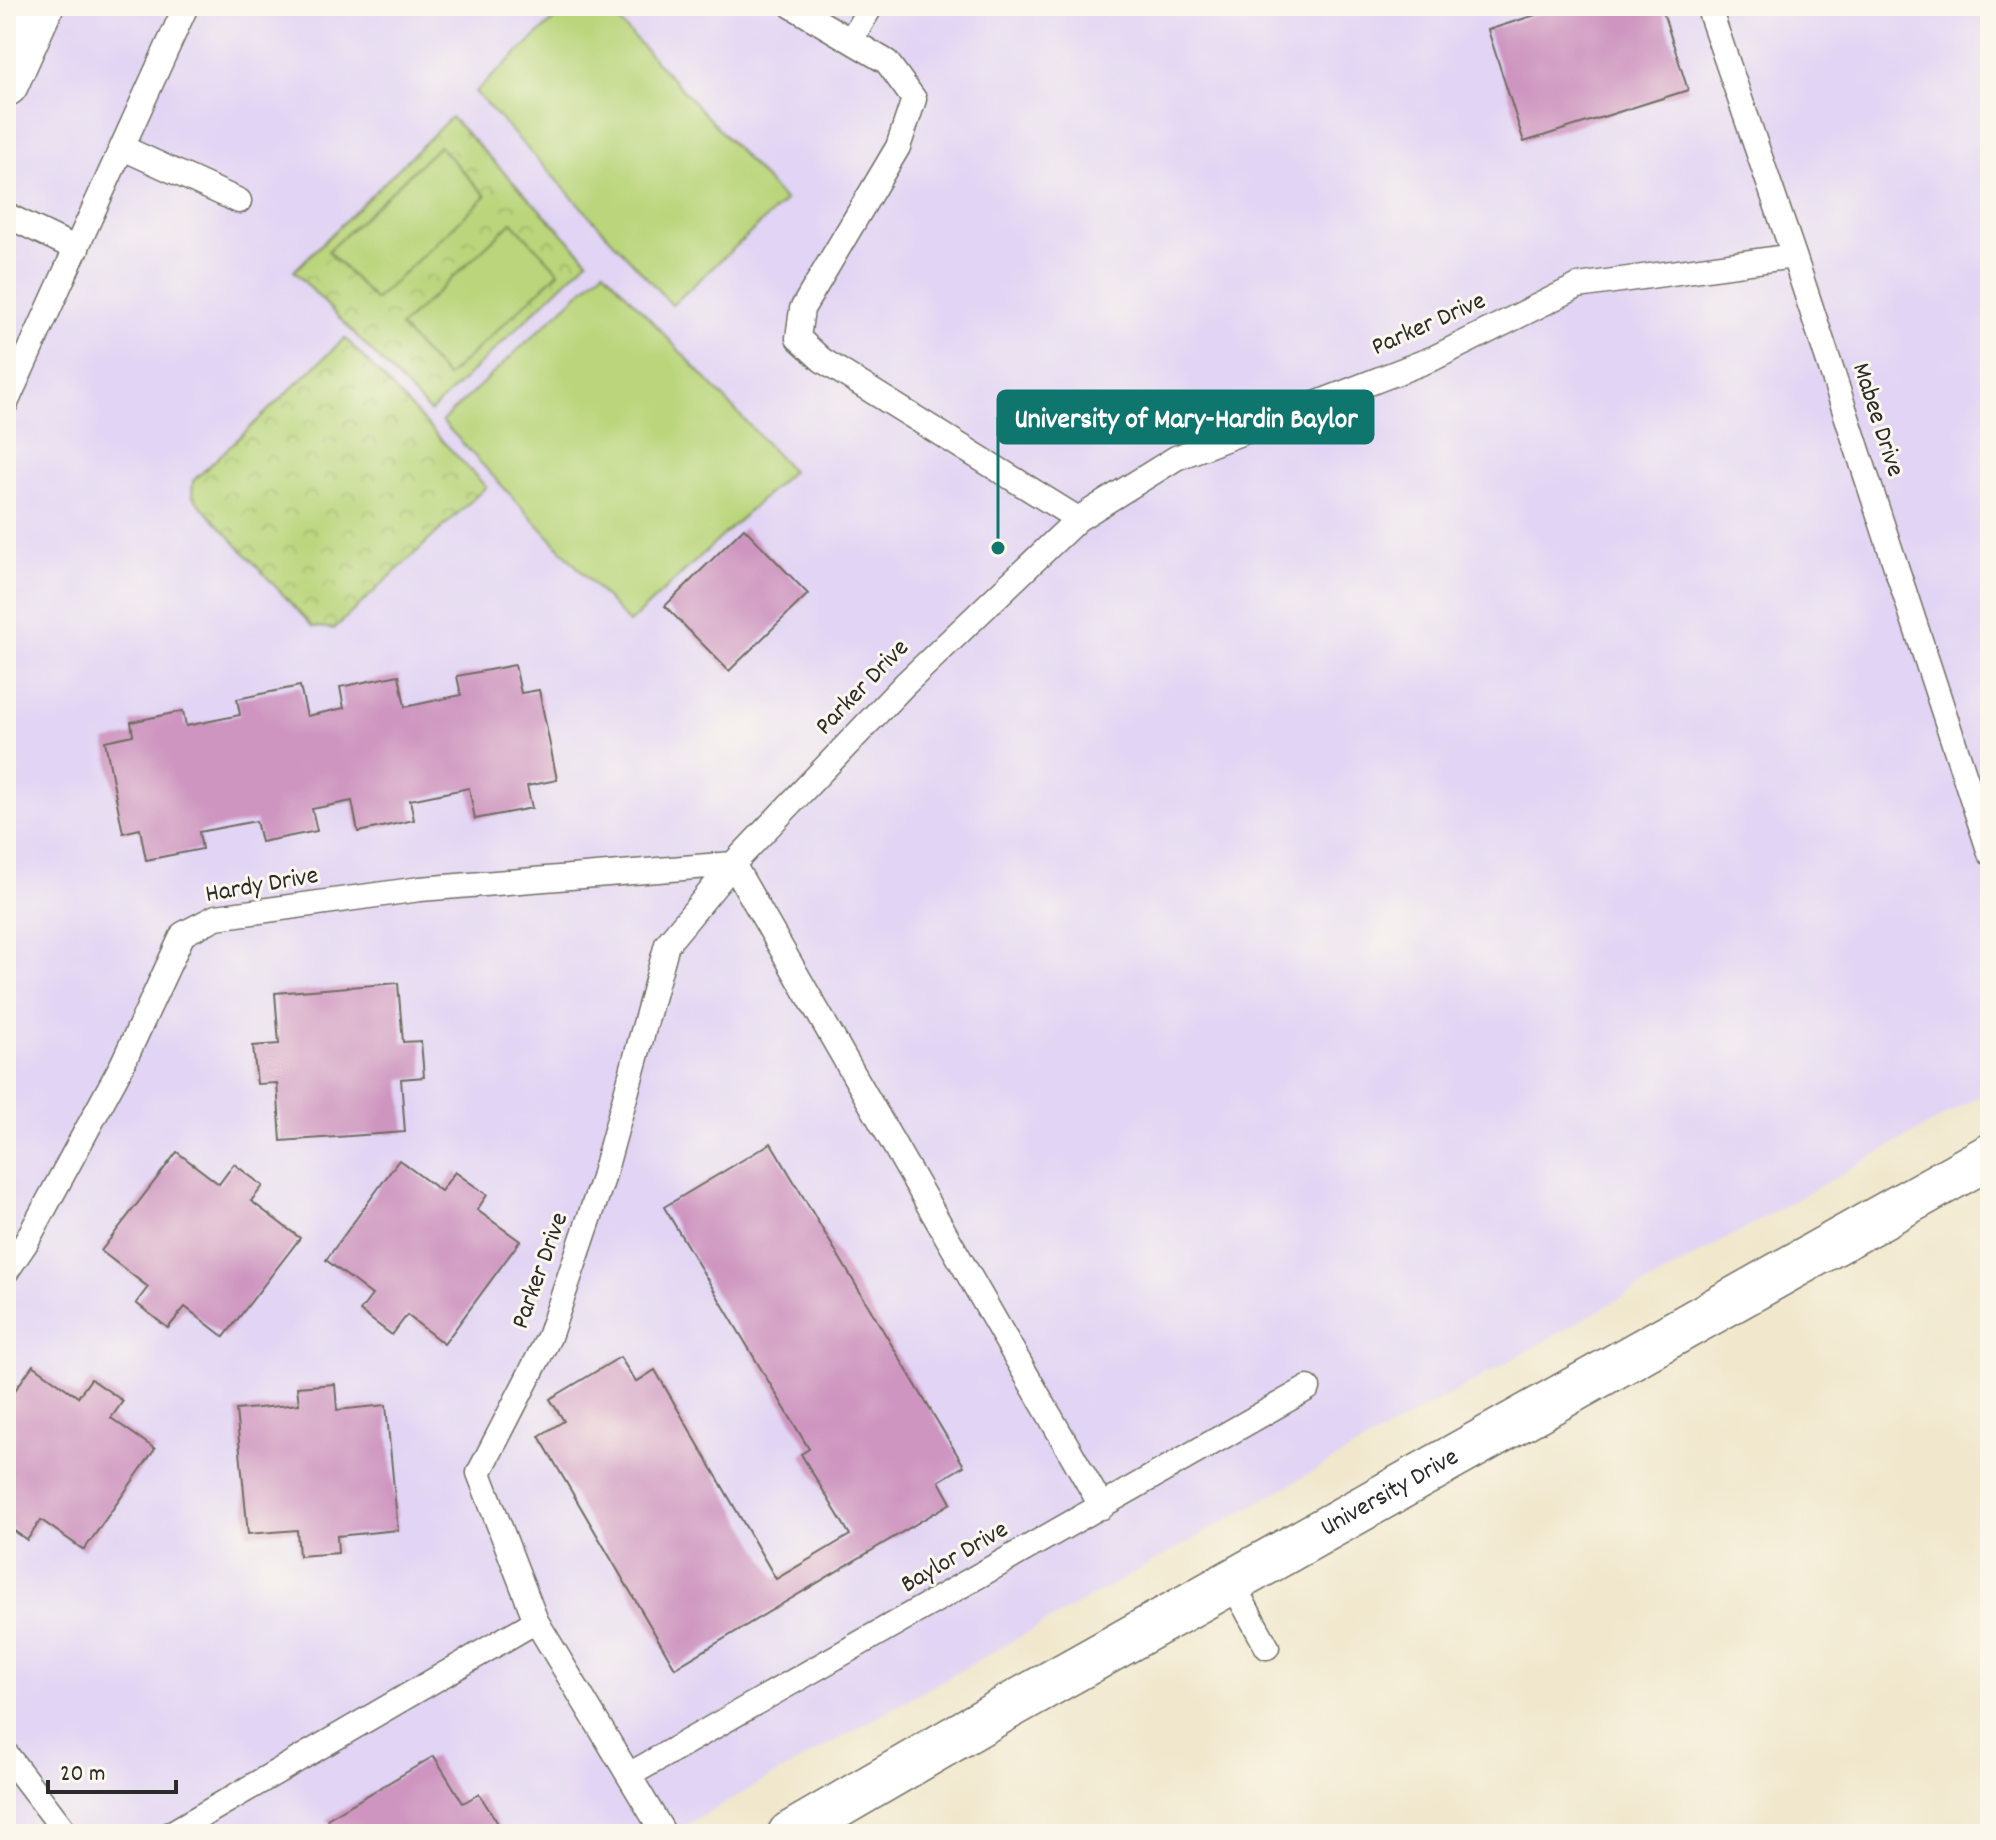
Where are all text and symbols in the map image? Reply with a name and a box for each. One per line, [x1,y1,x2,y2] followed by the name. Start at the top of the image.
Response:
[1366,283,1492,367] street label: Parker Drive
[1841,358,1913,482] street label: Mabee Drive
[998,391,1373,443] callout: University of Mary-Hardin Baylor
[1014,402,1358,442] text: University of Mary-Hardin Baylor
[808,631,918,745] street label: Parker Drive
[203,858,321,914] street label: Hardy Drive
[503,1208,579,1334] street label: Parker Drive
[1314,1439,1466,1547] street label: University Drive
[894,1512,1016,1604] street label: Baylor Drive
[48,1744,176,1794] scale bar
[60,1758,106,1792] text: 20 m

